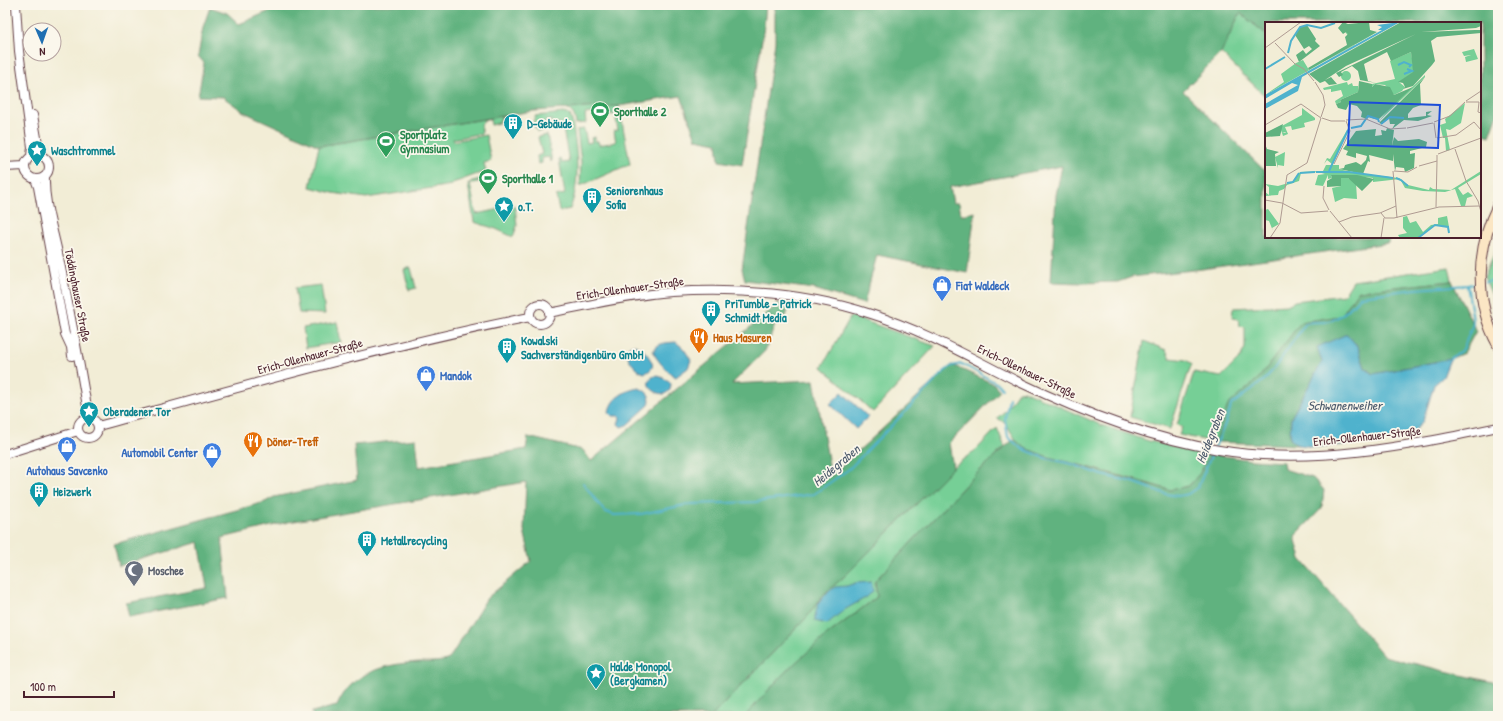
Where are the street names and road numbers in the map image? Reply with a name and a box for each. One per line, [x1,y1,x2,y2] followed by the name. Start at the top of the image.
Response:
[61,247,95,343] street label: Töddinghauser Straße
[575,272,685,304] street label: Erich-Ollenhauer-Straße
[256,334,365,378] street label: Erich-Ollenhauer-Straße
[975,340,1079,402] street label: Erich-Ollenhauer-Straße
[1312,422,1422,450] street label: Erich-Ollenhauer-Straße

